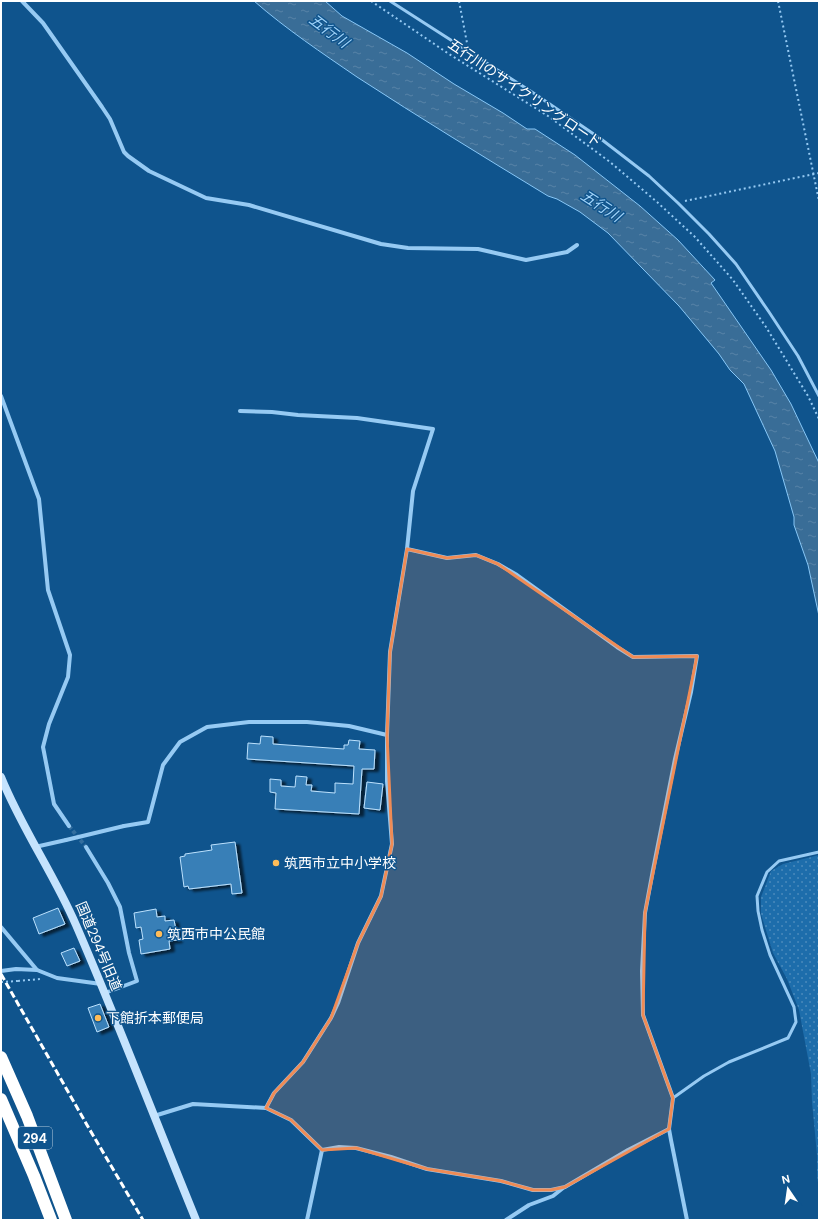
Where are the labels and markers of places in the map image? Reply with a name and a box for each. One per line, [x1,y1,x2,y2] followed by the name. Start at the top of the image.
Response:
[284,854,396,872] place label: 筑西市立中小学校
[271,858,281,868] marker: 筑西市立中小学校
[167,925,265,943] place label: 筑西市中公民館
[154,929,164,939] marker: 筑西市中公民館
[106,1009,204,1027] place label: 下館折本郵便局
[93,1013,103,1023] marker: 下館折本郵便局

